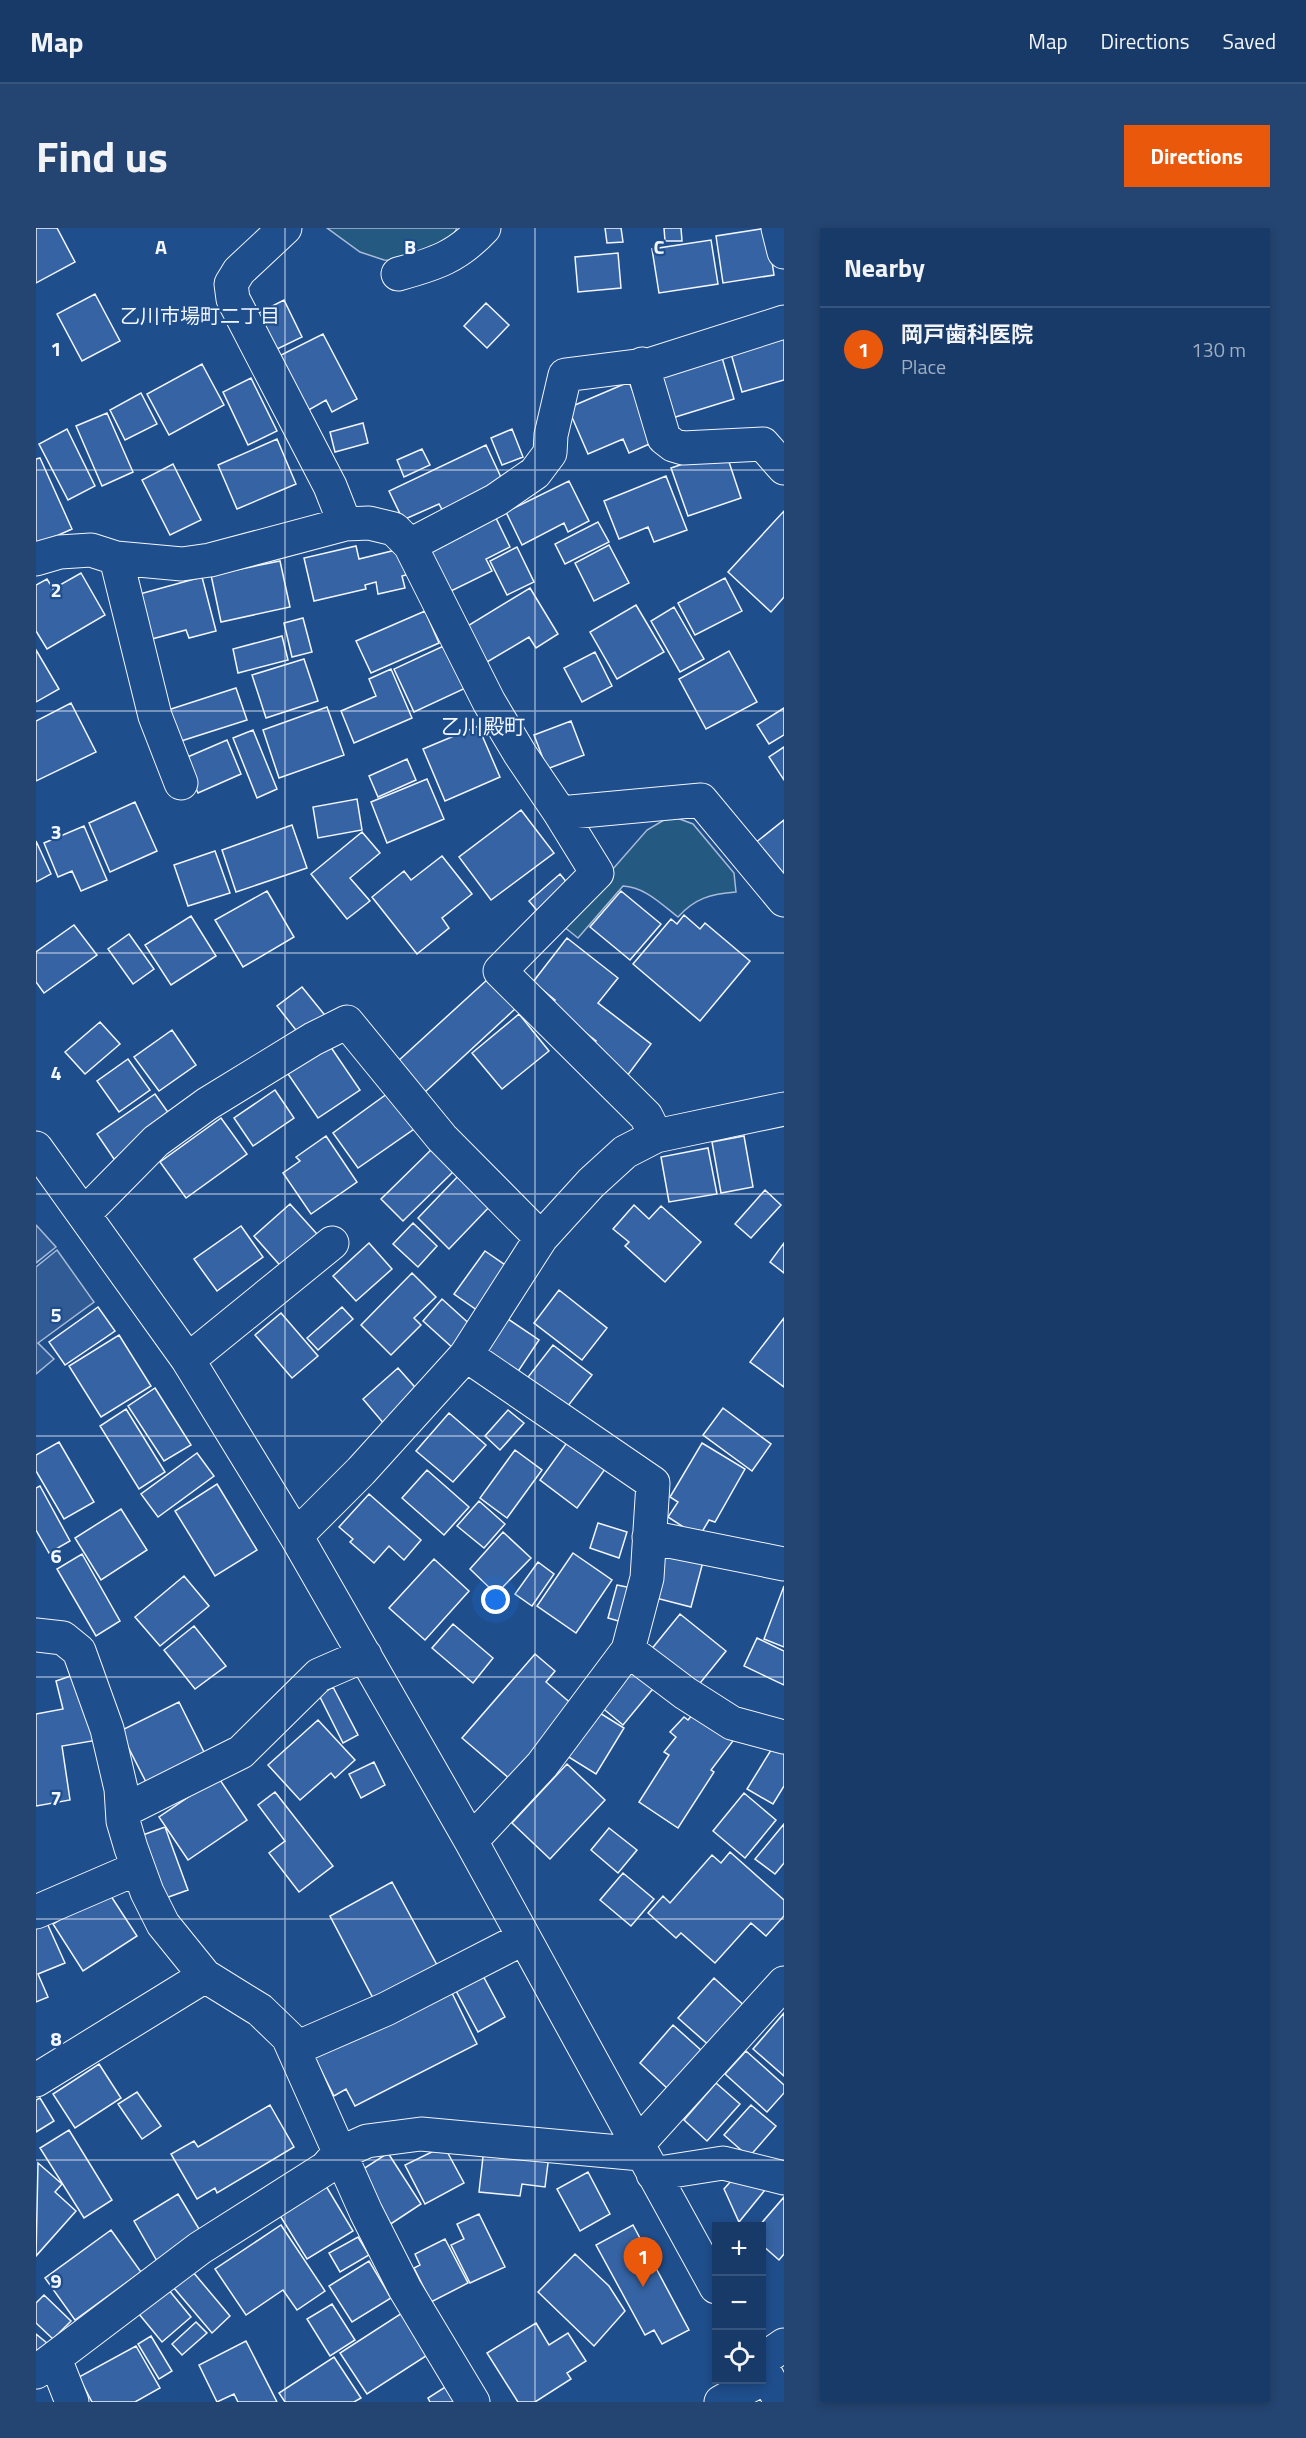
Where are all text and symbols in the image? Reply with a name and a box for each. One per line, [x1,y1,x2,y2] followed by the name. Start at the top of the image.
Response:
[30,20,84,63] text: Map
[1028,25,1068,57] text: Map
[1101,25,1190,57] text: Directions
[1223,25,1276,57] text: Saved
[36,124,168,188] text: Find us
[1124,125,1270,187] button: Directions
[155,231,167,262] text: A
[404,231,416,262] text: B
[654,231,665,262] text: C
[844,248,925,287] text: Nearby
[120,300,280,331] district label: 乙川市場町二丁目
[901,317,1033,351] text: 岡戸歯科医院
[50,333,62,364] text: 1
[858,334,869,365] text: 1
[1191,334,1246,365] text: 130 m
[901,351,946,382] text: Place
[50,574,62,605] text: 2
[441,710,525,742] district label: 乙川殿町
[50,816,62,847] text: 3
[50,1057,62,1088] text: 4
[50,1299,62,1330] text: 5
[50,1540,62,1571] text: 6
[481,1585,510,1614] your location
[50,1782,62,1813] text: 7
[50,2023,62,2054] text: 8
[712,2222,766,2384] map controls
[712,2222,766,2276] button: +
[624,2238,662,2287] pin: 1
[50,2265,62,2296] text: 9
[712,2276,766,2330] button: −
[712,2330,766,2384] button: locate

